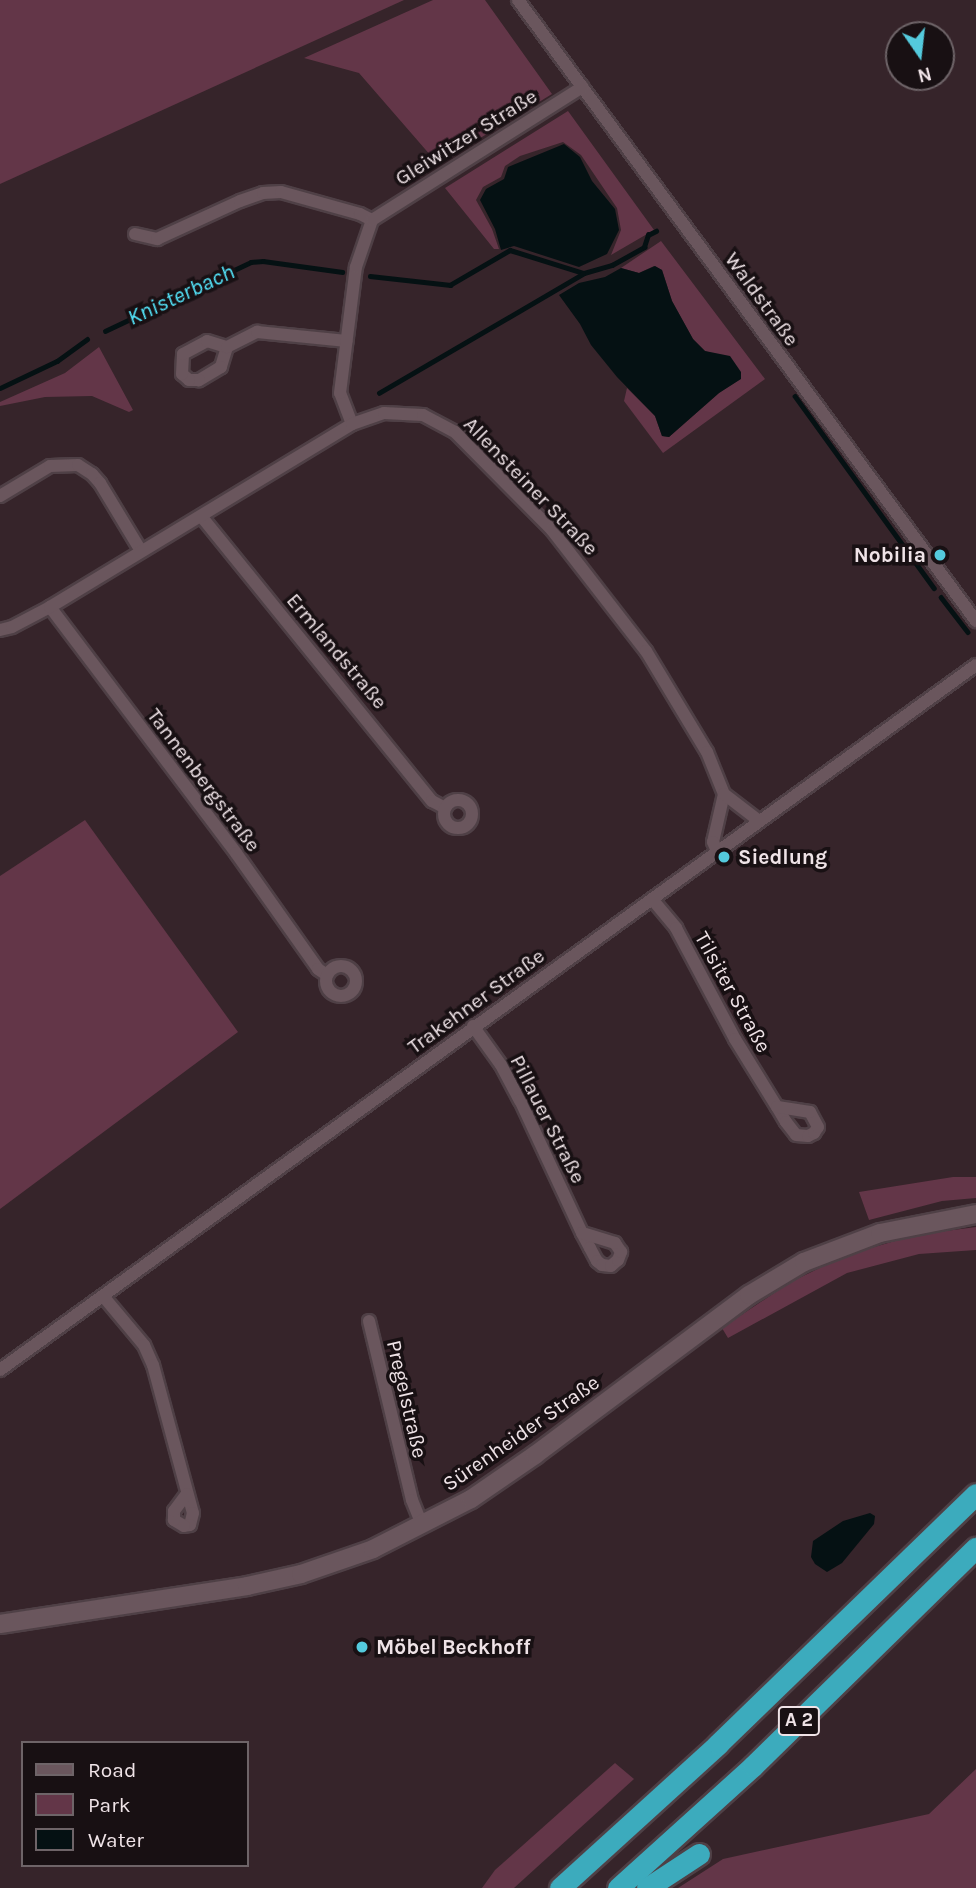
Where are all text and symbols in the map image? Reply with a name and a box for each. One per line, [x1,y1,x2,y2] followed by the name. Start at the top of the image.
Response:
[885,21,955,91] north arrow
[915,62,934,87] text: N
[390,83,542,191] street label: Gleiwitzer Straße
[720,247,804,351] street label: Waldstraße
[123,258,239,332] water label: Knisterbach
[458,412,604,560] street label: Allensteiner Straße
[854,542,926,568] place label: Nobilia
[932,547,948,563] marker: Nobilia
[281,588,393,714] street label: Ermlandstraße
[142,703,266,857] street label: Tannenbergstraße
[738,844,827,870] place label: Siedlung
[716,849,732,865] marker: Siedlung
[689,927,777,1057] street label: Tilsiter Straße
[403,943,549,1059] street label: Trakehner Straße
[505,1051,591,1187] street label: Pillauer Straße
[381,1338,433,1460] street label: Pregelstraße
[438,1370,604,1496] street label: Sürenheider Straße
[376,1634,531,1660] place label: Möbel Beckhoff
[354,1639,370,1655] marker: Möbel Beckhoff
[776,1706,822,1736] road number: A 2
[21,1741,248,1867] legend
[88,1758,136,1782] text: Road
[88,1793,131,1817] text: Park
[88,1828,144,1852] text: Water

